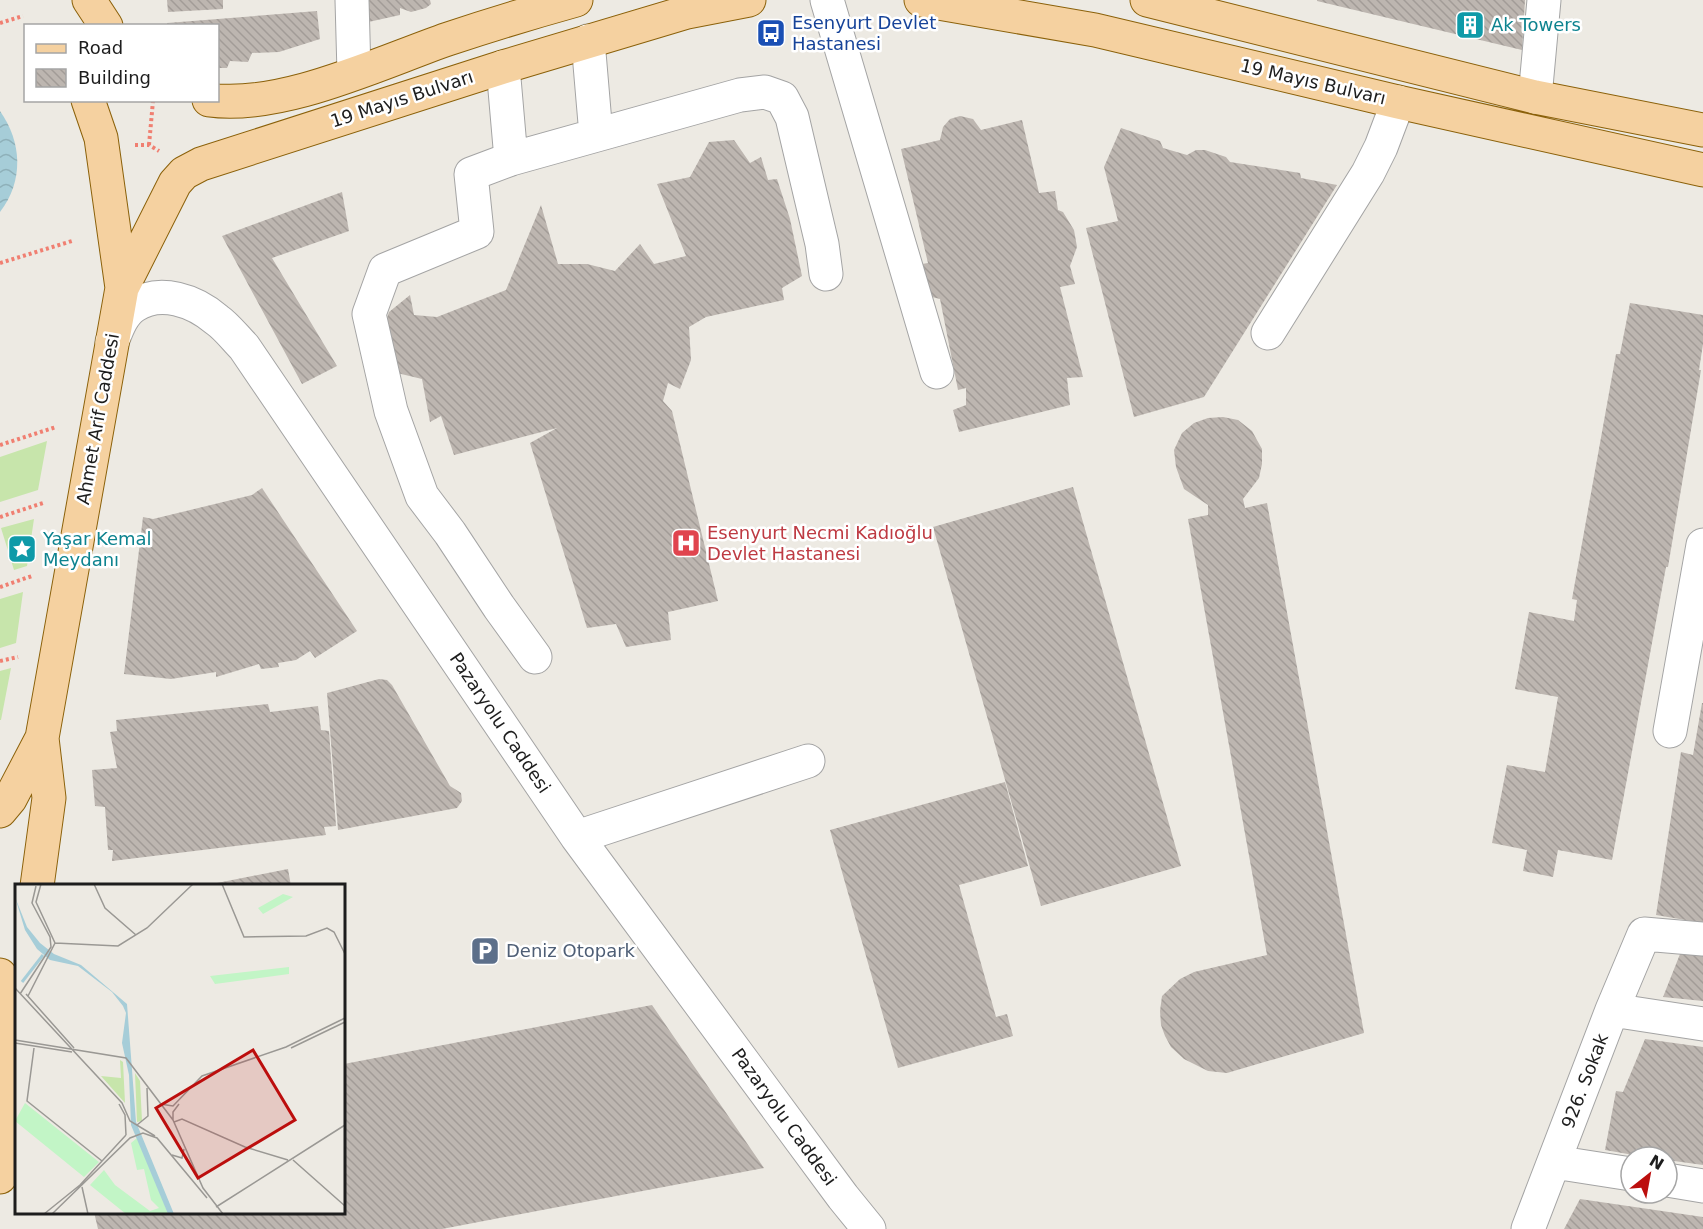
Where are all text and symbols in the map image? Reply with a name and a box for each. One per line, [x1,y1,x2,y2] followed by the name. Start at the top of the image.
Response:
[1454,9,1486,41] building icon: Ak Towers
[792,12,936,54] place label: Esenyurt Devlet Hastanesi
[1491,14,1581,35] place label: Ak Towers
[755,17,787,49] bus stop icon: Esenyurt Devlet Hastanesi
[24,24,219,102] legend
[78,37,123,58] text: Road
[1238,55,1388,108] street label: 19 Mayıs Bulvarı
[328,66,476,131] street label: 19 Mayıs Bulvarı
[78,67,151,88] text: Building
[72,332,123,506] street label: Ahmet Arif Caddesi
[707,522,933,564] place label: Esenyurt Necmi Kadıoğlu Devlet Hastanesi
[670,527,702,559] hospital icon: Esenyurt Necmi Kadıoğlu Devlet Hastanesi
[42,528,152,570] place label: Yaşar Kemal Meydanı
[6,533,38,565] place icon: Yaşar Kemal Meydanı
[446,649,555,797] street label: Pazaryolu Caddesi
[15,884,345,1214] inset map
[469,935,501,967] parking icon: Deniz Otopark
[506,940,636,961] place label: Deniz Otopark
[1557,1030,1612,1131] street label: 926. Sokak
[728,1044,841,1189] street label: Pazaryolu Caddesi
[1619,1145,1679,1205] north arrow
[1646,1151,1667,1174] text: N

